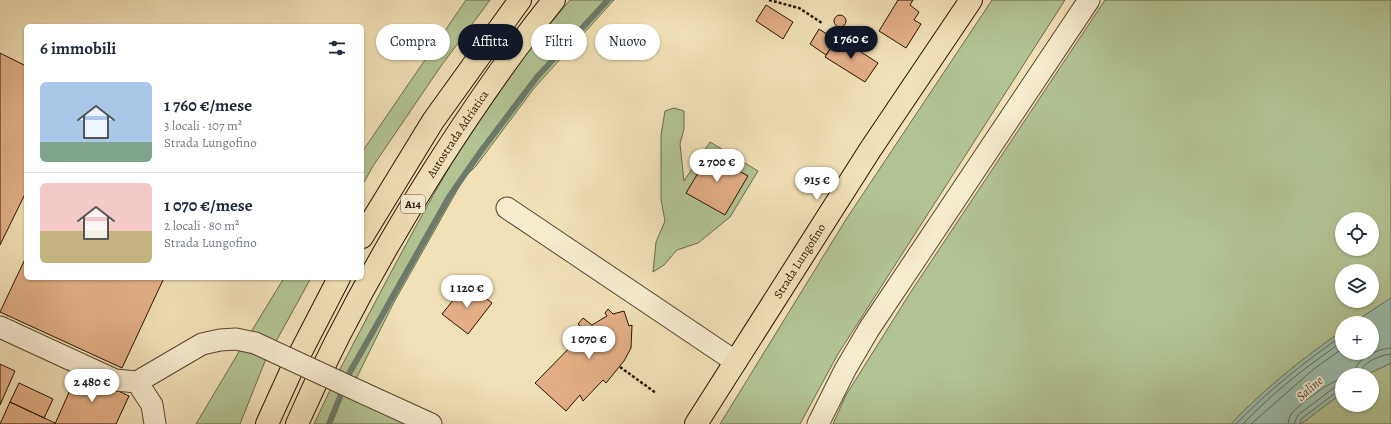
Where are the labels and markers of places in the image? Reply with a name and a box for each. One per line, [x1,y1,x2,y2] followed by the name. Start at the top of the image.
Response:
[814,26,888,60] pin: 1 760 €
[680,149,754,183] pin: 2 700 €
[789,167,845,201] pin: 915 €
[430,275,504,309] pin: 1 120 €
[552,326,626,360] pin: 1 070 €
[55,369,129,403] pin: 2 480 €

